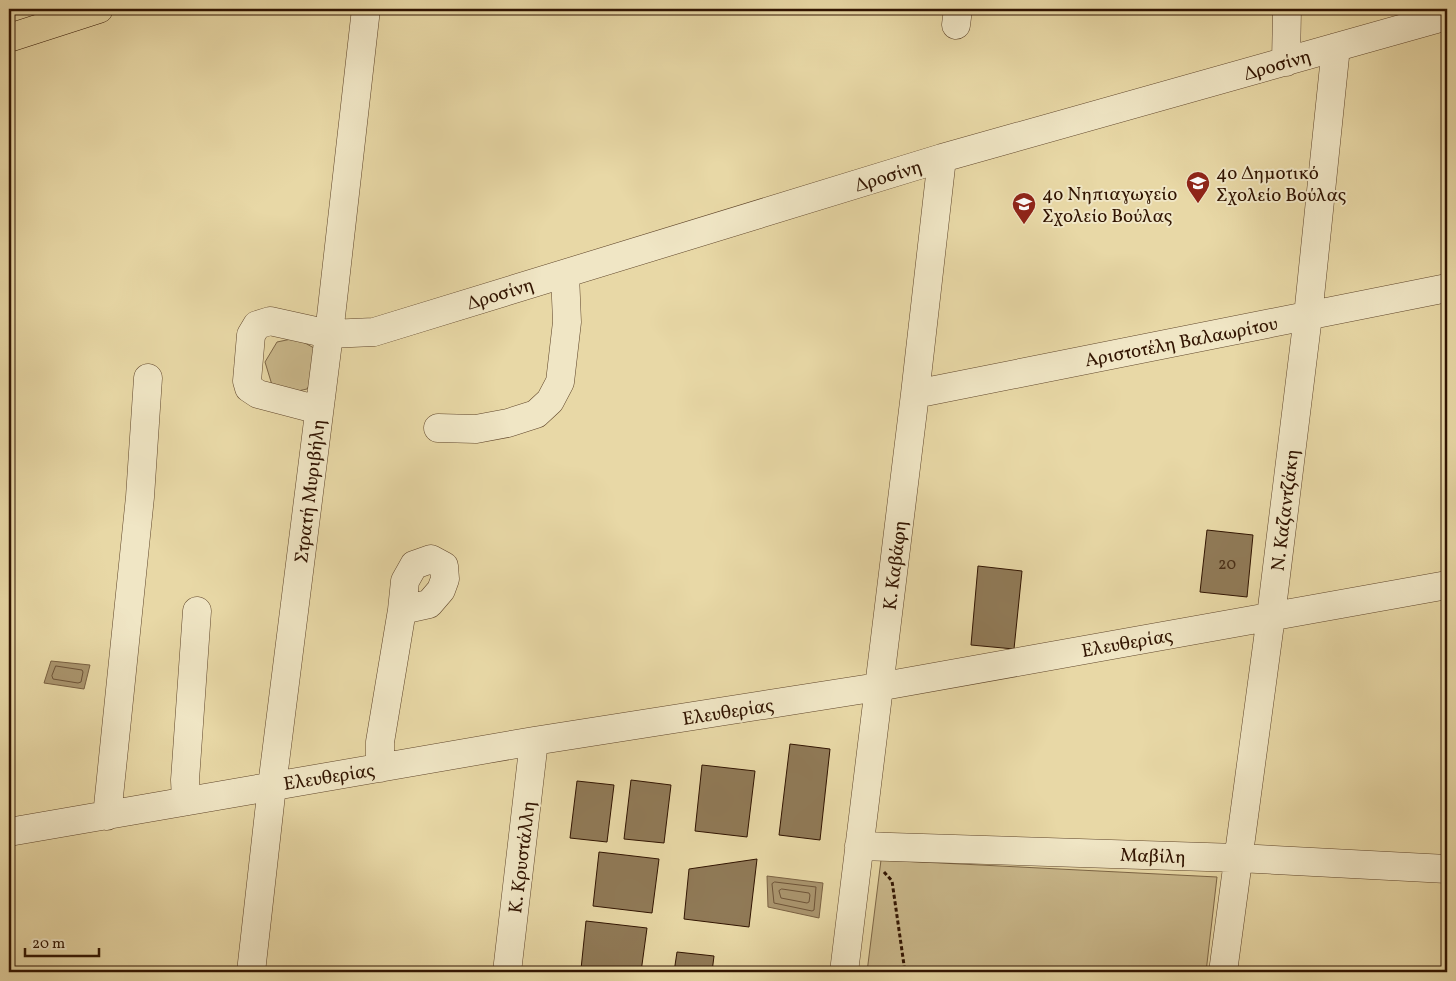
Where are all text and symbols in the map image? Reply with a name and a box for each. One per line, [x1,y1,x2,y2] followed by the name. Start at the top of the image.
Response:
[1241,44,1314,88] street label: Δροσίνη
[852,154,925,199] street label: Δροσίνη
[1216,161,1346,209] place label: 4ο Δημοτικό Σχολείο Βούλας
[1185,170,1211,204] school or university icon: 4ο Δημοτικό Σχολείο Βούλας
[1042,182,1177,230] place label: 4ο Νηπιαγωγείο Σχολείο Βούλας
[1011,191,1037,225] school or university icon: 4ο Νηπιαγωγείο Σχολείο Βούλας
[464,272,537,317] street label: Δροσίνη
[1083,311,1280,374] street label: Αριστοτέλη Βαλαωρίτου
[289,418,333,565] street label: Στρατή Μυριβήλη
[1266,448,1306,573] street label: Ν. Καζαντζάκη
[878,519,914,612] street label: Κ. Καβάφη
[1218,554,1236,576] house number: 20
[1080,623,1175,665] street label: Ελευθερίας
[681,693,776,733] street label: Ελευθερίας
[282,758,377,798] street label: Ελευθερίας
[503,799,543,915] street label: Κ. Κρυστάλλη
[1120,843,1186,871] street label: Μαβίλη
[25,926,99,958] scale bar
[32,934,65,955] text: 20 m

